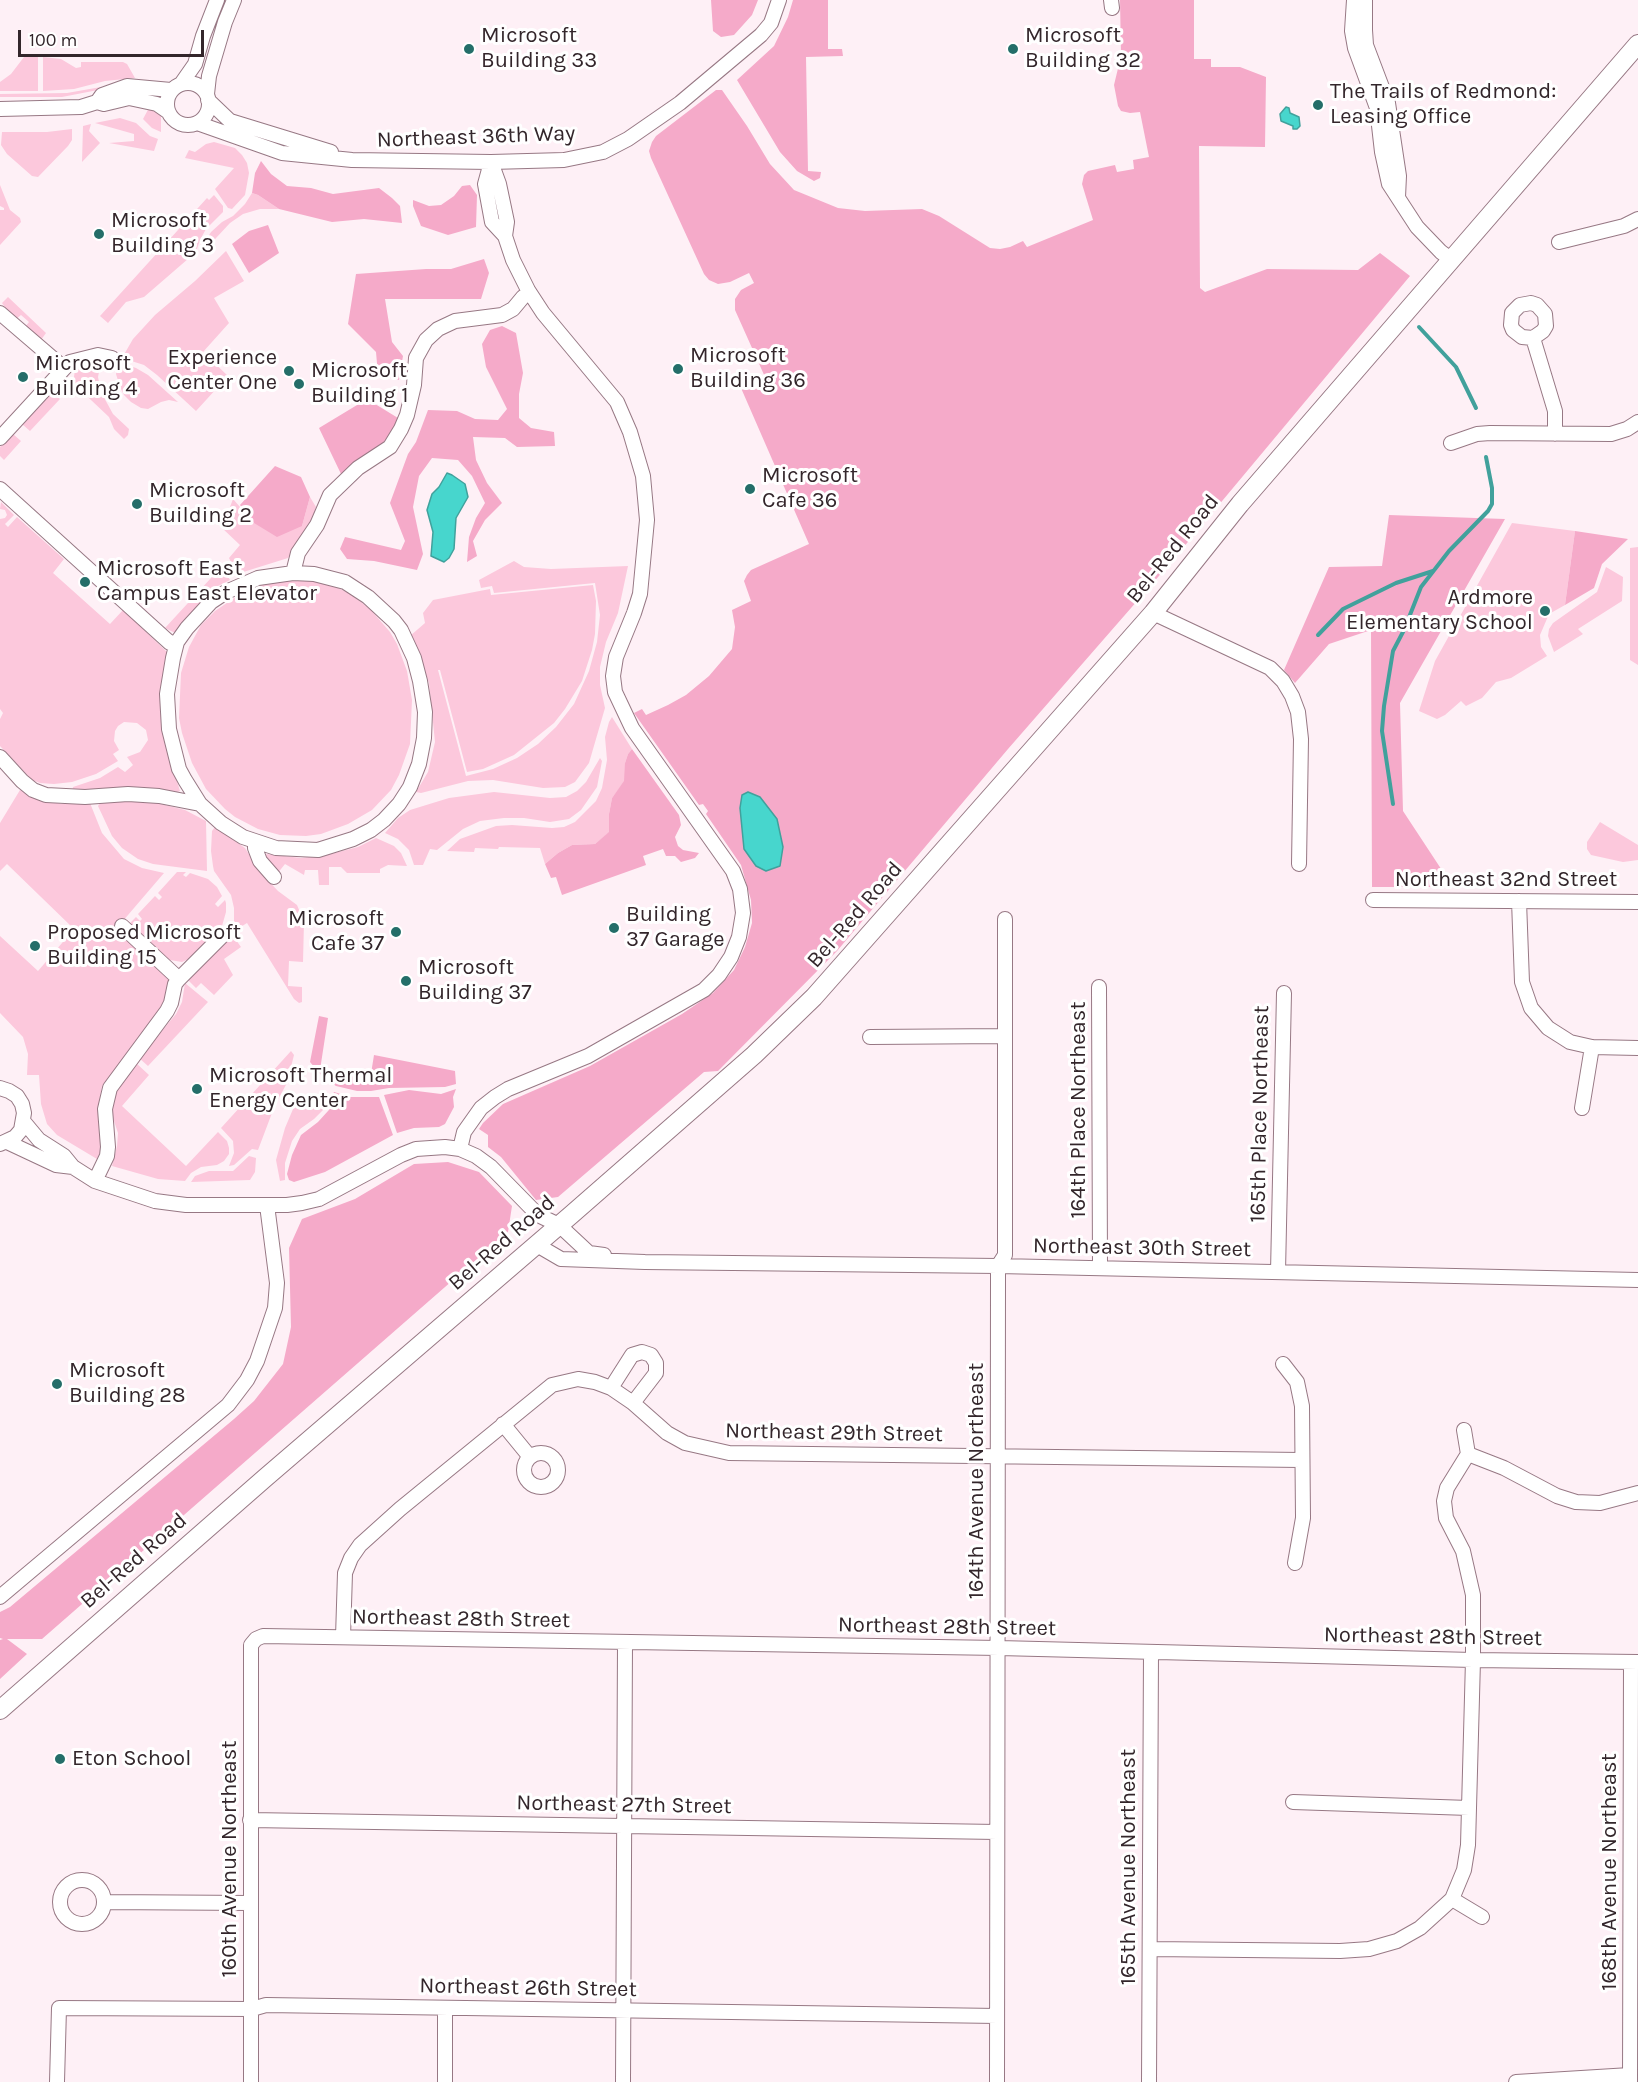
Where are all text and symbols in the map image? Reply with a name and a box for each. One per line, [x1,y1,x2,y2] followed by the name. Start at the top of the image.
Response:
[21,18,207,56] scale bar
[481,23,597,74] place label: Microsoft Building 33
[1025,23,1141,74] place label: Microsoft Building 32
[29,29,77,51] text: 100 m
[462,42,476,56] marker: Microsoft Building 33
[1006,42,1020,56] marker: Microsoft Building 32
[1330,79,1556,130] place label: The Trails of Redmond: Leasing Office
[1311,98,1325,112] marker: The Trails of Redmond: Leasing Office
[376,120,576,154] street label: Northeast 36th Way
[111,208,214,260] place label: Microsoft Building 3
[92,227,106,241] marker: Microsoft Building 3
[690,343,806,394] place label: Microsoft Building 36
[167,345,277,396] place label: Experience Center One
[35,351,138,402] place label: Microsoft Building 4
[311,358,408,410] place label: Microsoft Building 1
[671,362,685,376] marker: Microsoft Building 36
[282,364,296,378] marker: Experience Center One
[16,370,30,384] marker: Microsoft Building 4
[292,377,306,391] marker: Microsoft Building 1
[762,463,858,514] place label: Microsoft Cafe 36
[149,478,252,530] place label: Microsoft Building 2
[743,482,757,496] marker: Microsoft Cafe 36
[1121,489,1225,609] street label: Bel-Red Road
[130,497,144,511] marker: Microsoft Building 2
[97,556,317,608] place label: Microsoft East Campus East Elevator
[78,575,92,589] marker: Microsoft East Campus East Elevator
[1346,585,1533,636] place label: Ardmore Elementary School
[1538,604,1552,618] marker: Ardmore Elementary School
[802,856,908,974] street label: Bel-Red Road
[1395,867,1617,893] street label: Northeast 32nd Street
[626,902,725,954] place label: Building 37 Garage
[288,906,384,957] place label: Microsoft Cafe 37
[47,920,241,972] place label: Proposed Microsoft Building 15
[607,921,621,935] marker: Building 37 Garage
[389,925,403,939] marker: Microsoft Cafe 37
[28,939,42,953] marker: Proposed Microsoft Building 15
[418,955,532,1006] place label: Microsoft Building 37
[399,974,413,988] marker: Microsoft Building 37
[1066,1001,1092,1219] street label: 164th Place Northeast
[1245,1005,1275,1223] street label: 165th Place Northeast
[209,1063,393,1114] place label: Microsoft Thermal Energy Center
[190,1082,204,1096] marker: Microsoft Thermal Energy Center
[443,1190,561,1296] street label: Bel-Red Road
[1033,1233,1251,1263] street label: Northeast 30th Street
[69,1358,185,1410] place label: Microsoft Building 28
[964,1363,990,1599] street label: 164th Avenue Northeast
[50,1377,64,1391] marker: Microsoft Building 28
[725,1418,943,1448] street label: Northeast 29th Street
[75,1508,193,1614] street label: Bel-Red Road
[352,1604,570,1634] street label: Northeast 28th Street
[838,1612,1056,1642] street label: Northeast 28th Street
[1324,1622,1542,1652] street label: Northeast 28th Street
[217,1740,243,1978] street label: 160th Avenue Northeast
[72,1746,191,1772] place label: Eton School
[1116,1749,1142,1985] street label: 165th Avenue Northeast
[53,1752,67,1766] marker: Eton School
[1597,1753,1623,1991] street label: 168th Avenue Northeast
[516,1790,732,1820] street label: Northeast 27th Street
[419,1973,637,2003] street label: Northeast 26th Street

